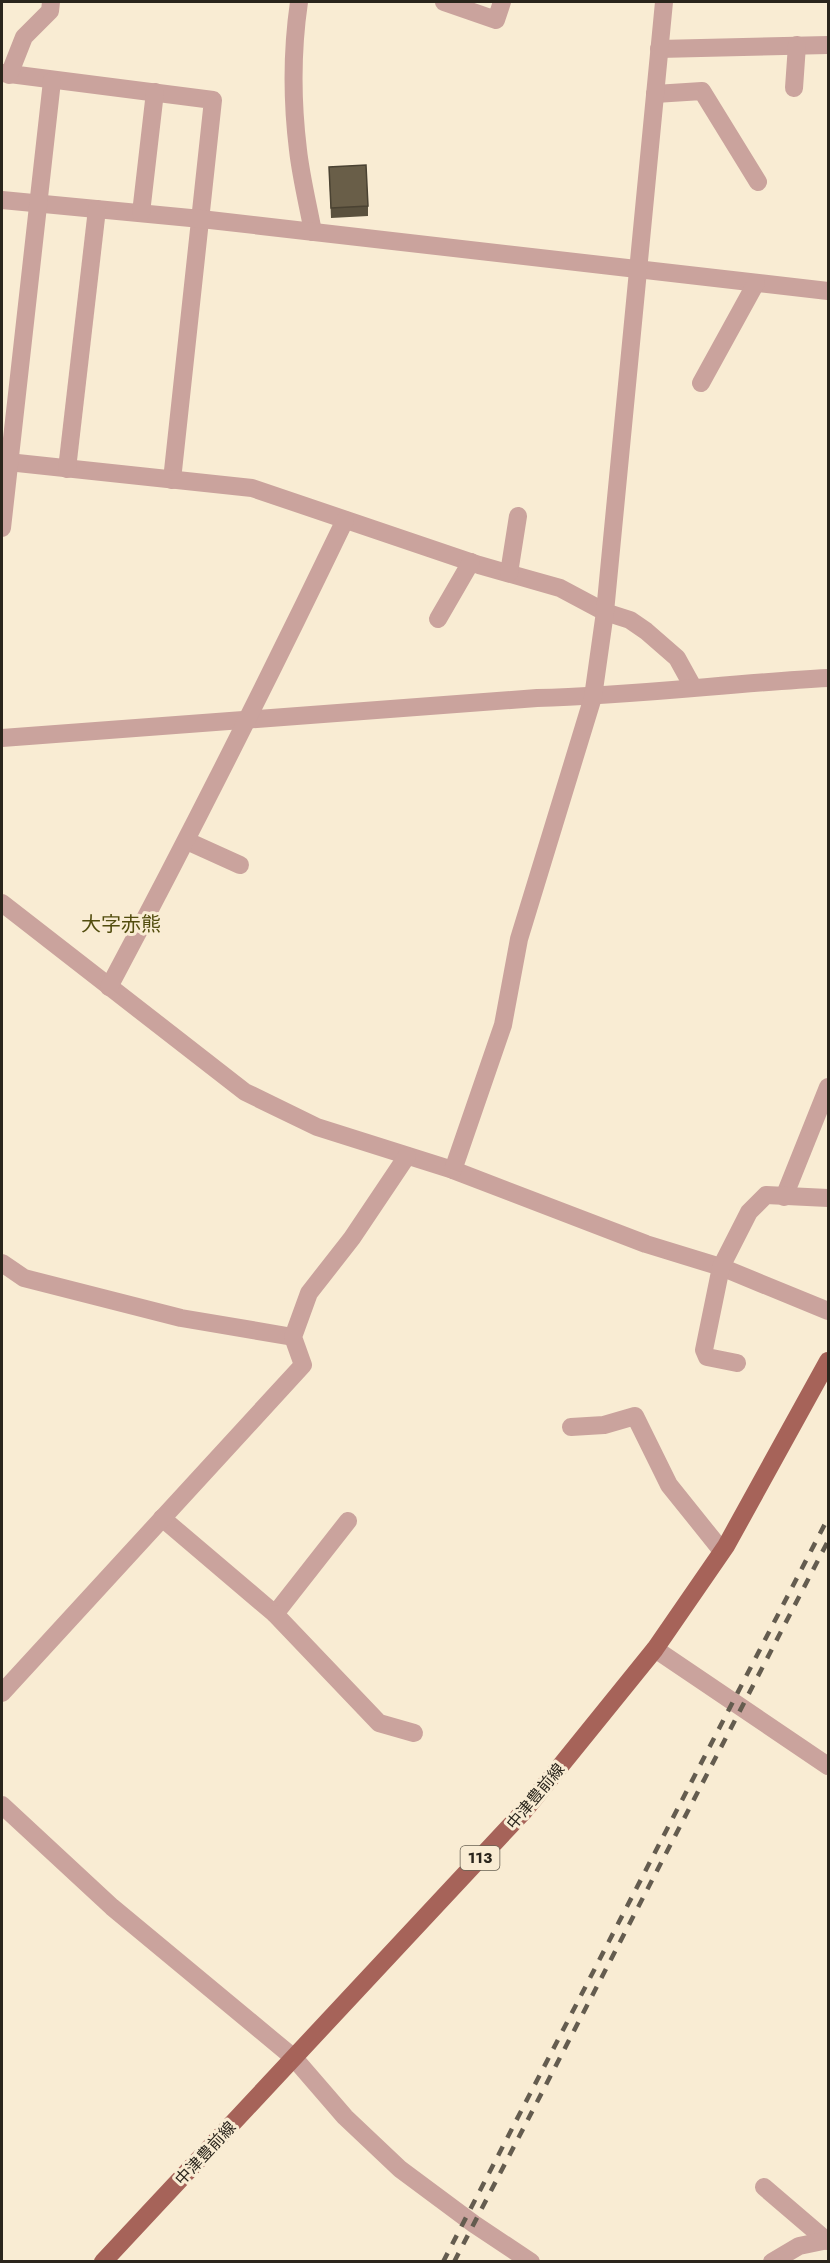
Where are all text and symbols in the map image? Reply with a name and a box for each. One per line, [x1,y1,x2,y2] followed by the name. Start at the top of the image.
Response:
[81,910,161,939] district label: 大字赤熊
[501,1758,570,1834] street label: 中津豊前線
[460,1846,500,1870] road number: 113
[170,2116,241,2190] street label: 中津豊前線

